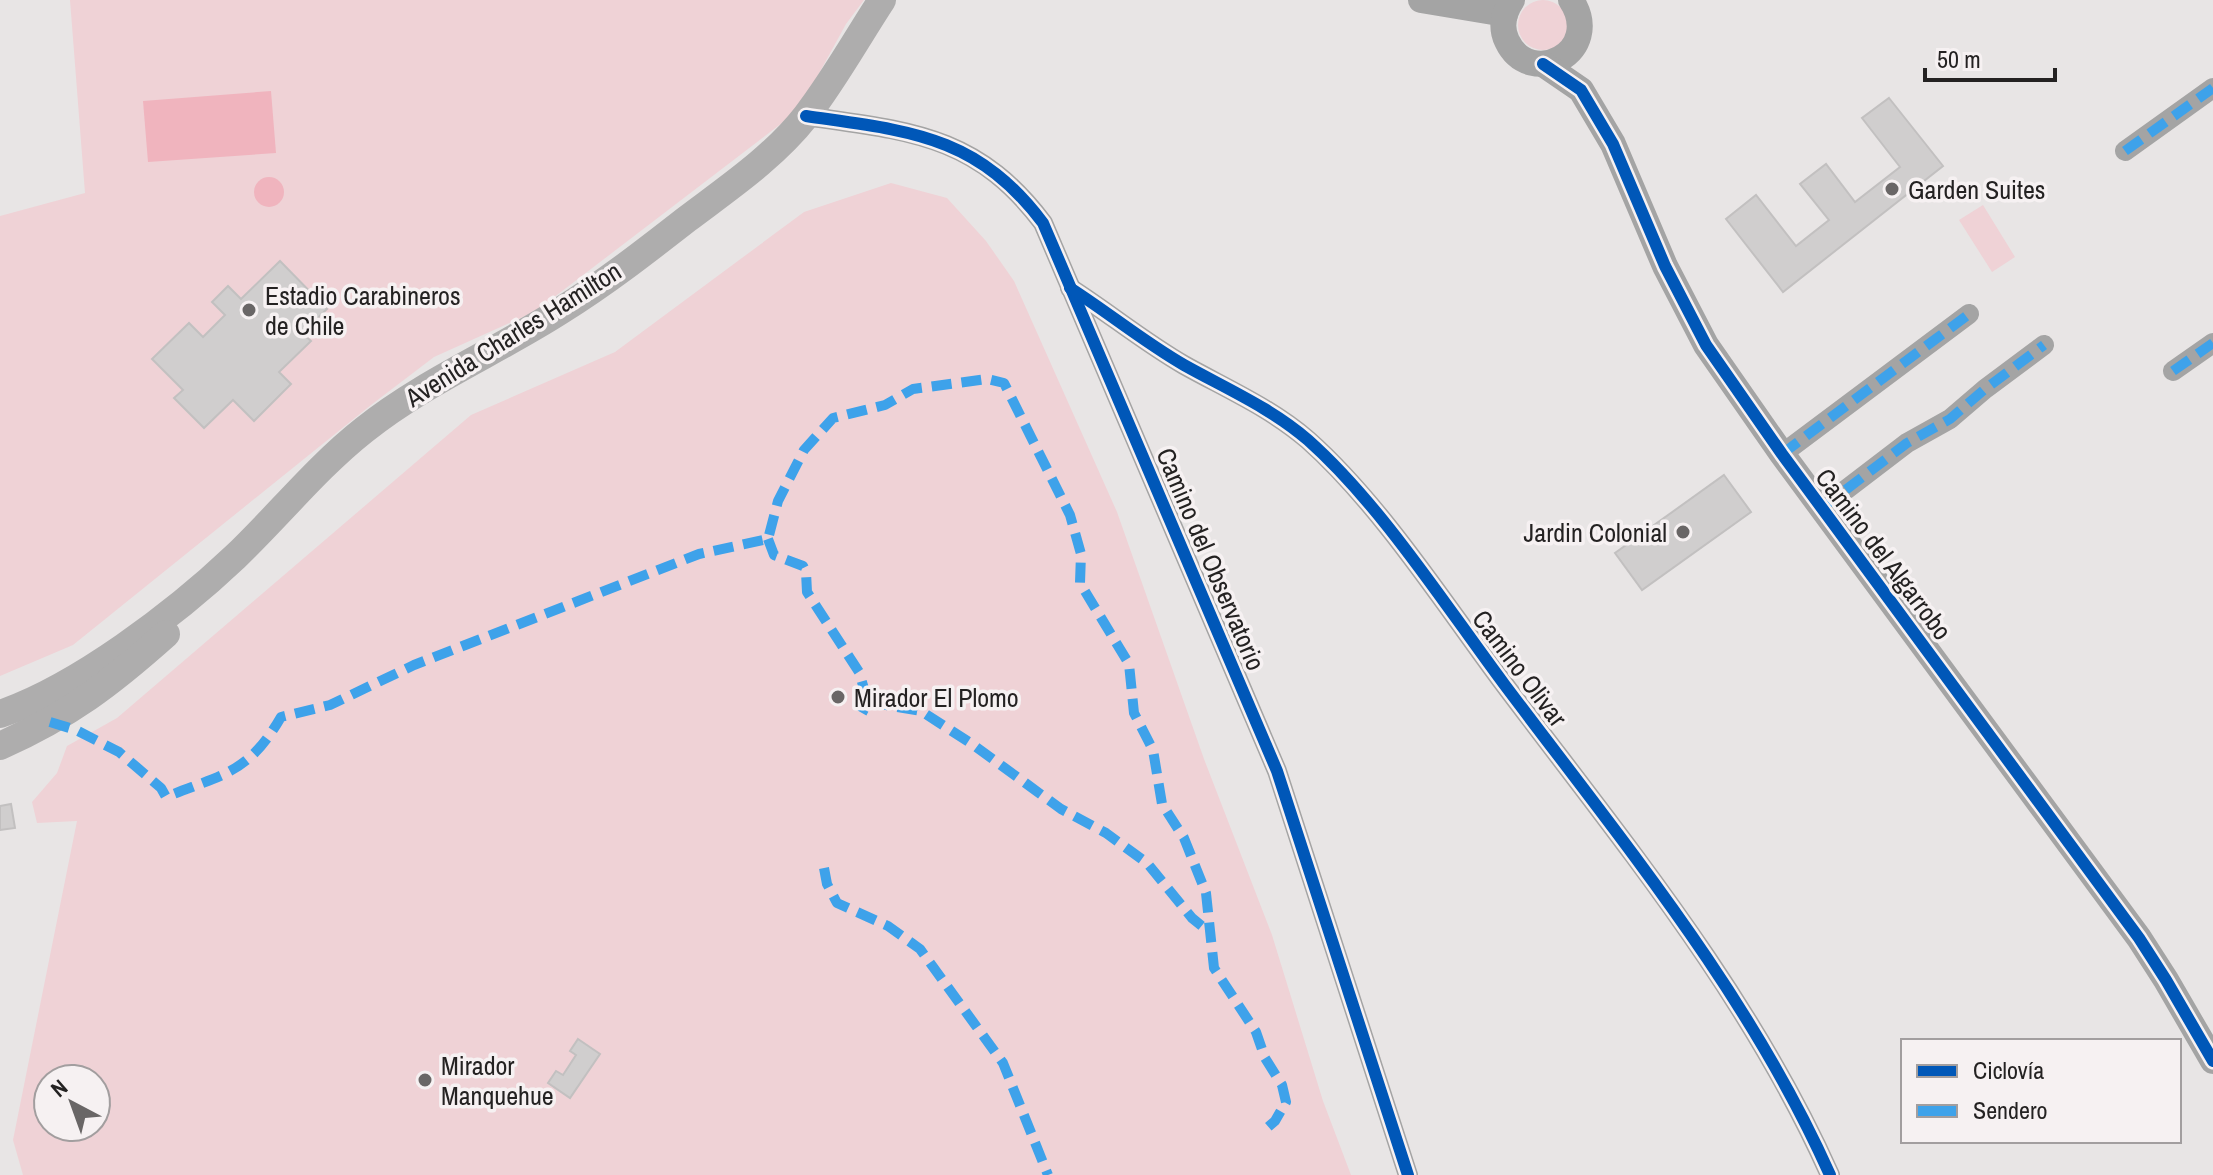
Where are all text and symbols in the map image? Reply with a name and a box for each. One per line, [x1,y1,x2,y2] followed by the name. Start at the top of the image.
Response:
[1925,32,2055,82] scale bar
[1937,43,1981,75] text: 50 m
[1908,172,2046,207] place label: Garden Suites
[1883,180,1901,198] marker: Garden Suites
[398,253,628,415] street label: Avenida Charles Hamilton
[265,278,461,343] place label: Estadio Carabineros de Chile
[240,301,258,319] marker: Estadio Carabineros de Chile
[1148,443,1274,675] street label: Camino del Observatorio
[1808,461,1960,647] street label: Camino del Algarrobo
[1524,515,1667,550] place label: Jardin Colonial
[1674,523,1692,541] marker: Jardin Colonial
[1465,603,1575,733] street label: Camino Olivar
[854,680,1019,715] place label: Mirador El Plomo
[829,688,847,706] marker: Mirador El Plomo
[1901,1039,2181,1143] legend
[441,1048,554,1113] place label: Mirador Manquehue
[1973,1054,2044,1086] text: Ciclovía
[32,1063,112,1143] north arrow
[416,1071,434,1089] marker: Mirador Manquehue
[44,1072,74,1104] text: N
[1973,1094,2047,1126] text: Sendero

